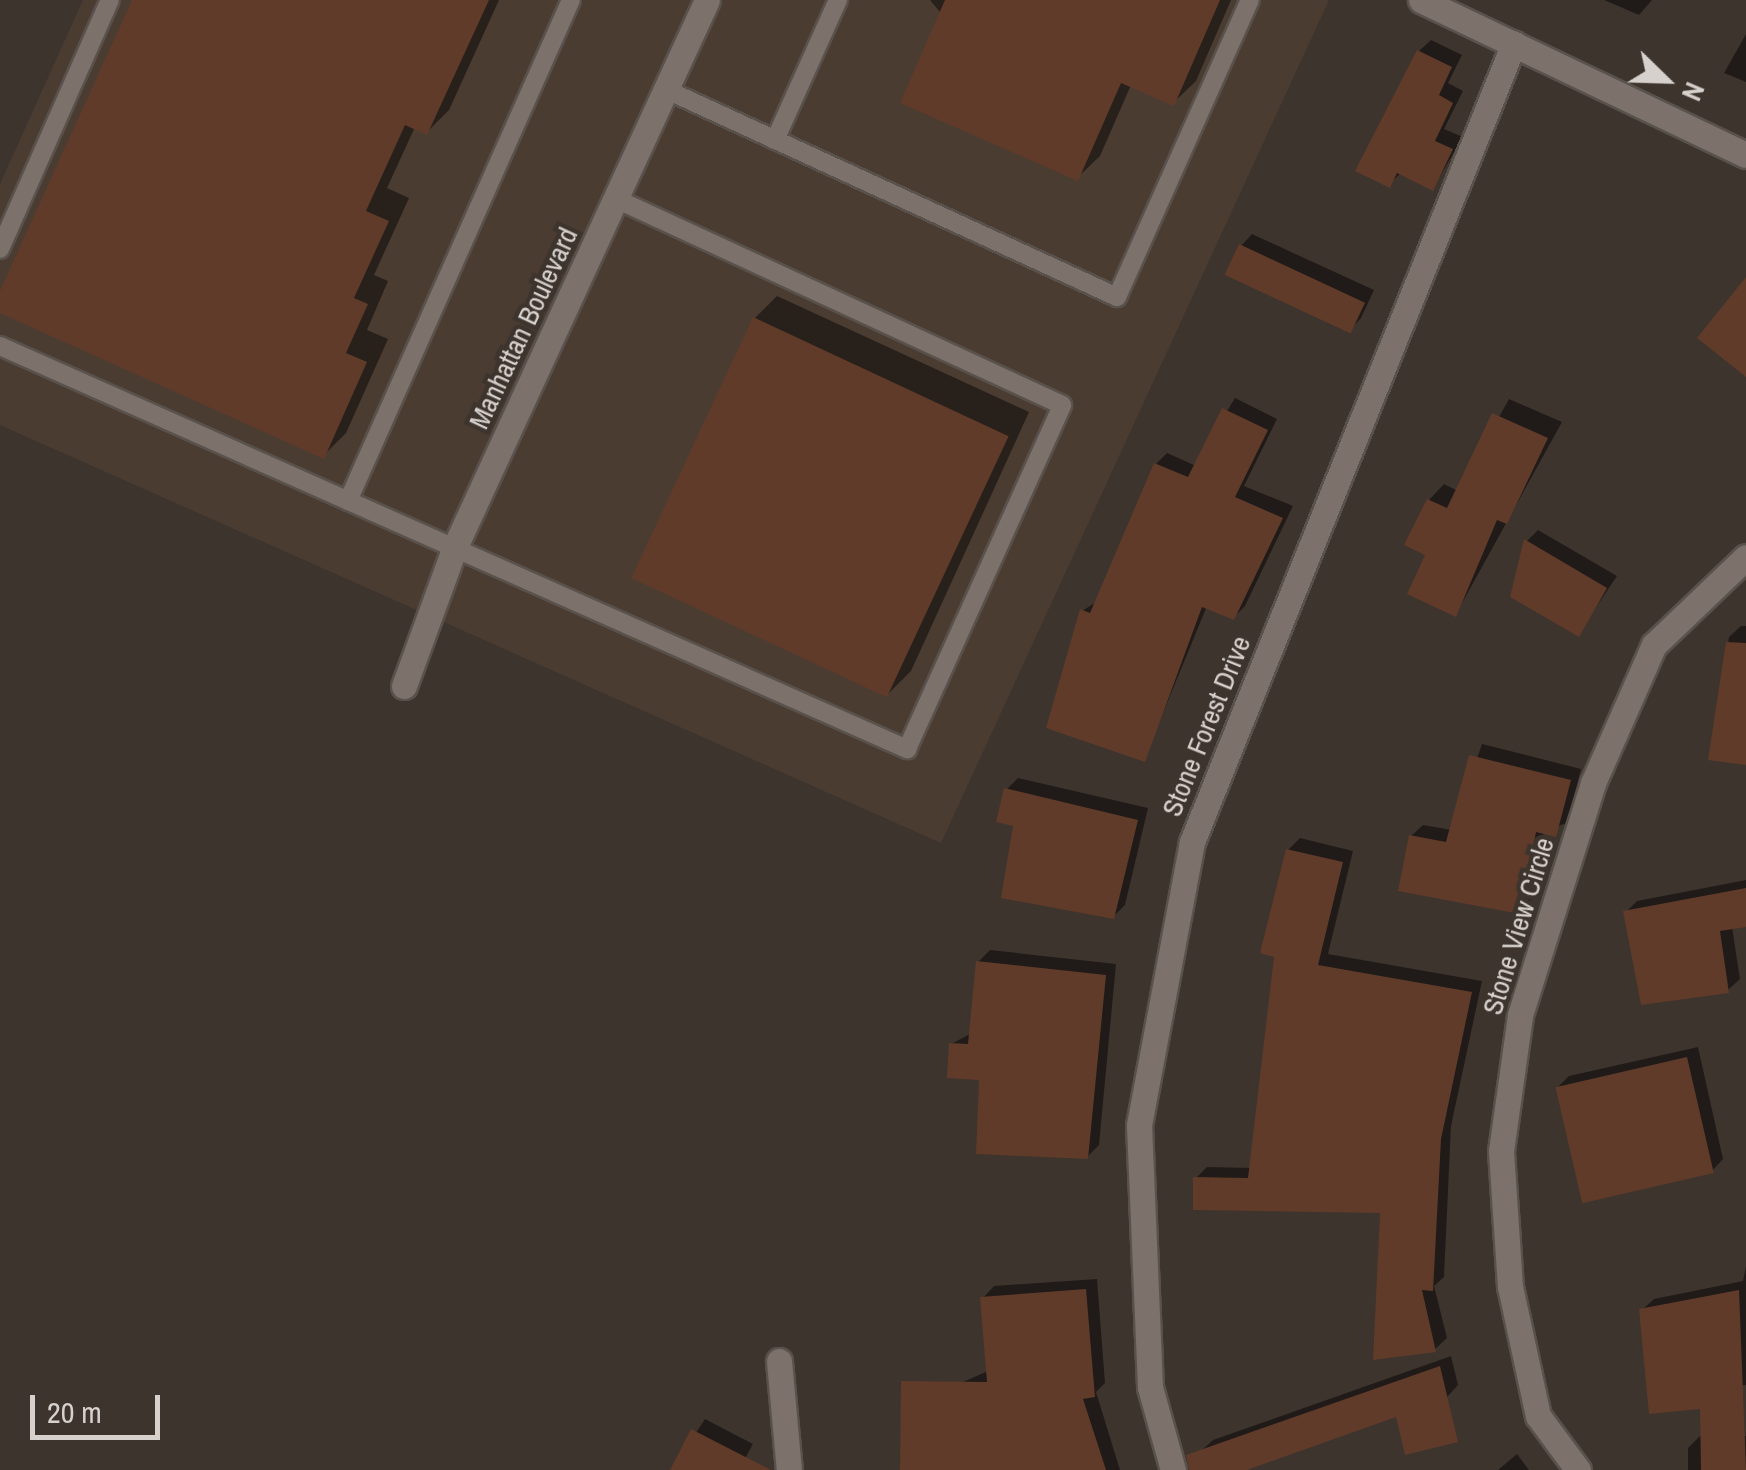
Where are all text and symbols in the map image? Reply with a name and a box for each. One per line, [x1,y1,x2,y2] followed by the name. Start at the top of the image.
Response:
[1616,30,1716,130] north arrow
[1673,77,1714,107] text: N
[462,222,584,434] street label: Manhattan Boulevard
[1155,631,1257,821] street label: Stone Forest Drive
[1475,833,1561,1019] street label: Stone View Circle
[35,1375,165,1437] scale bar
[47,1392,102,1432] text: 20 m

